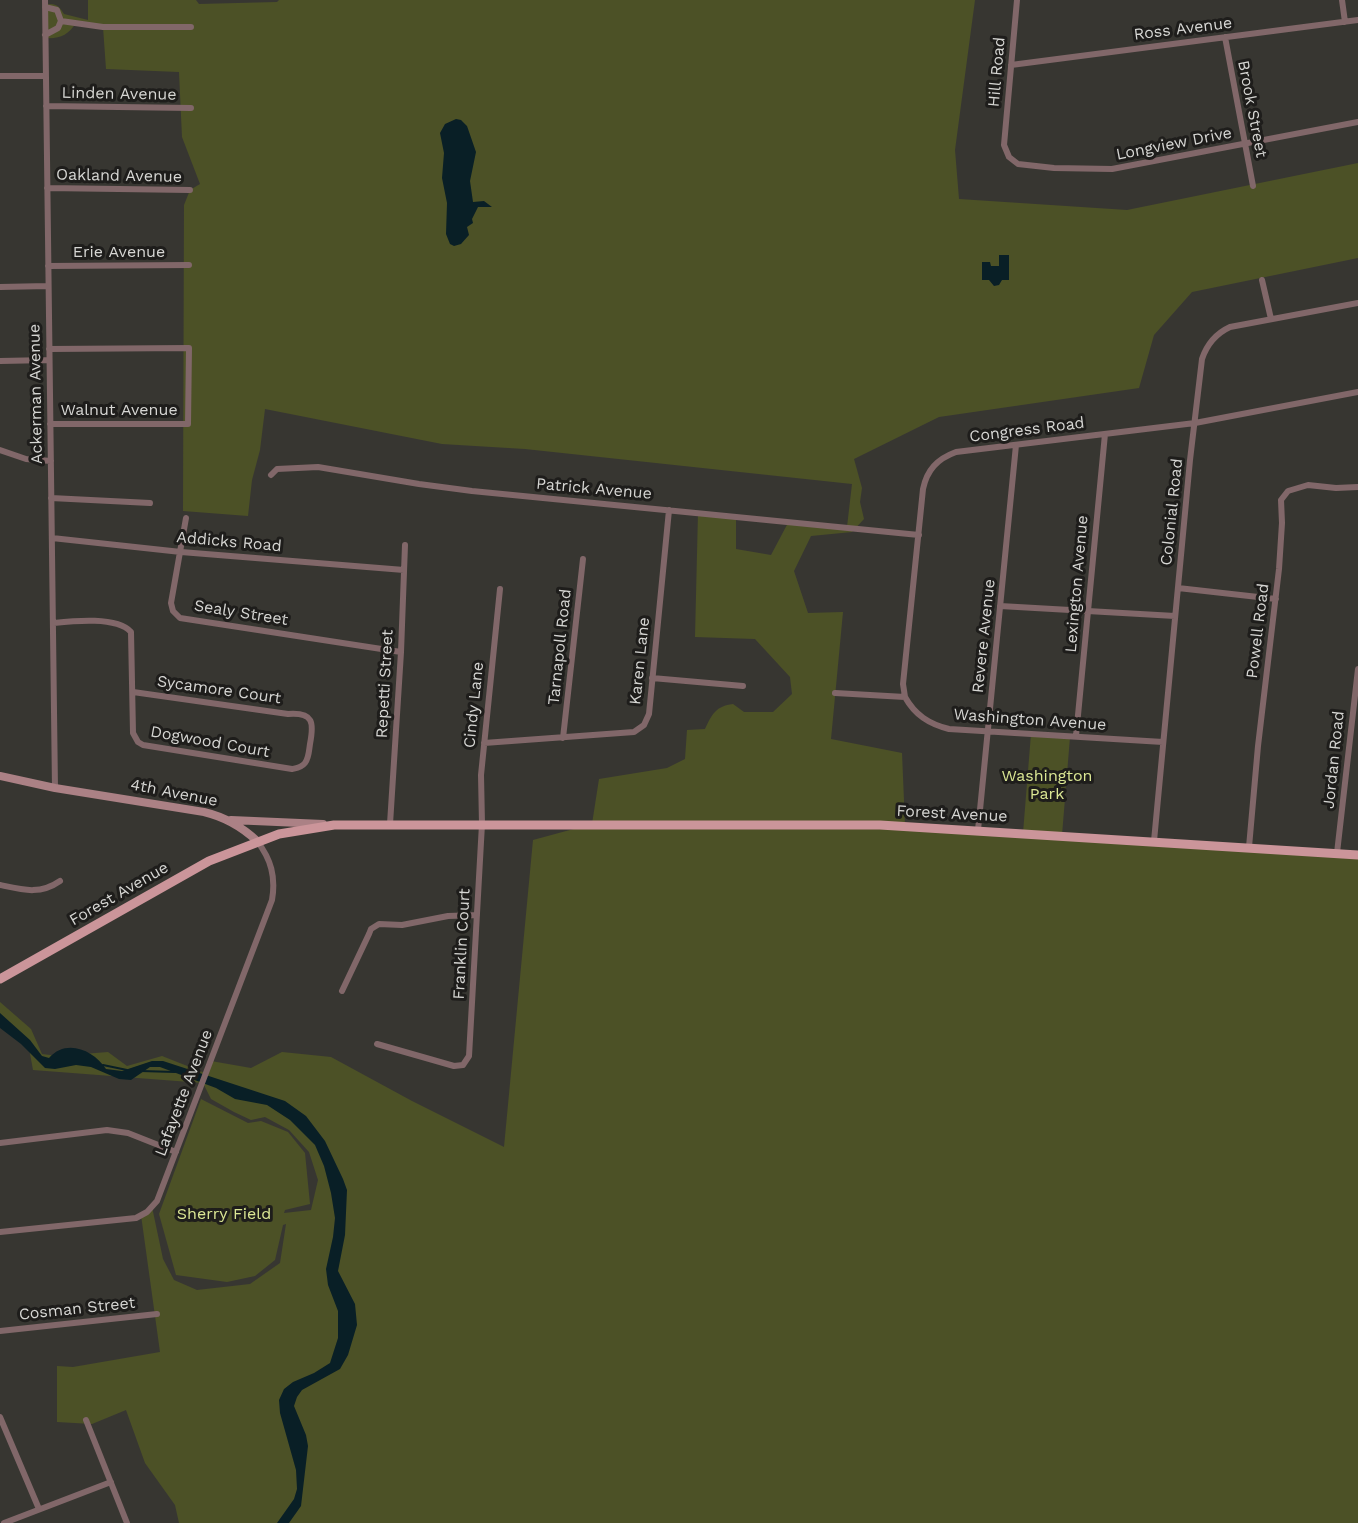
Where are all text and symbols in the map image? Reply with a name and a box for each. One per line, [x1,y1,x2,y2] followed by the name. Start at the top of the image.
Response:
[1133,13,1233,45] street label: Ross Avenue
[984,36,1010,108] street label: Hill Road
[1233,59,1271,159] street label: Brook Street
[61,83,177,105] street label: Linden Avenue
[1114,123,1234,165] street label: Longview Drive
[56,165,182,187] street label: Oakland Avenue
[73,242,165,262] street label: Erie Avenue
[25,324,47,464] street label: Ackerman Avenue
[60,400,178,420] street label: Walnut Avenue
[968,413,1086,447] street label: Congress Road
[1157,457,1187,567] street label: Colonial Road
[535,474,653,504] street label: Patrick Avenue
[1061,515,1093,653] street label: Lexington Avenue
[176,528,282,556] street label: Addicks Road
[968,578,1000,694] street label: Revere Avenue
[1243,582,1273,680] street label: Powell Road
[544,588,576,706] street label: Tarnapoll Road
[193,596,289,630] street label: Sealy Street
[626,616,654,706] street label: Karen Lane
[373,629,397,739] street label: Repetti Street
[460,661,488,749] street label: Cindy Lane
[156,672,282,708] street label: Sycamore Court
[953,705,1107,735] street label: Washington Avenue
[1319,710,1349,810] street label: Jordan Road
[149,722,271,762] street label: Dogwood Court
[1001,766,1093,804] park label: Washington Park
[129,775,219,811] street label: 4th Avenue
[896,802,1008,826] street label: Forest Avenue
[66,858,172,930] street label: Forest Avenue
[450,888,474,1000] street label: Franklin Court
[151,1027,217,1159] street label: Lafayette Avenue
[177,1204,271,1224] park label: Sherry Field
[18,1293,136,1325] street label: Cosman Street

